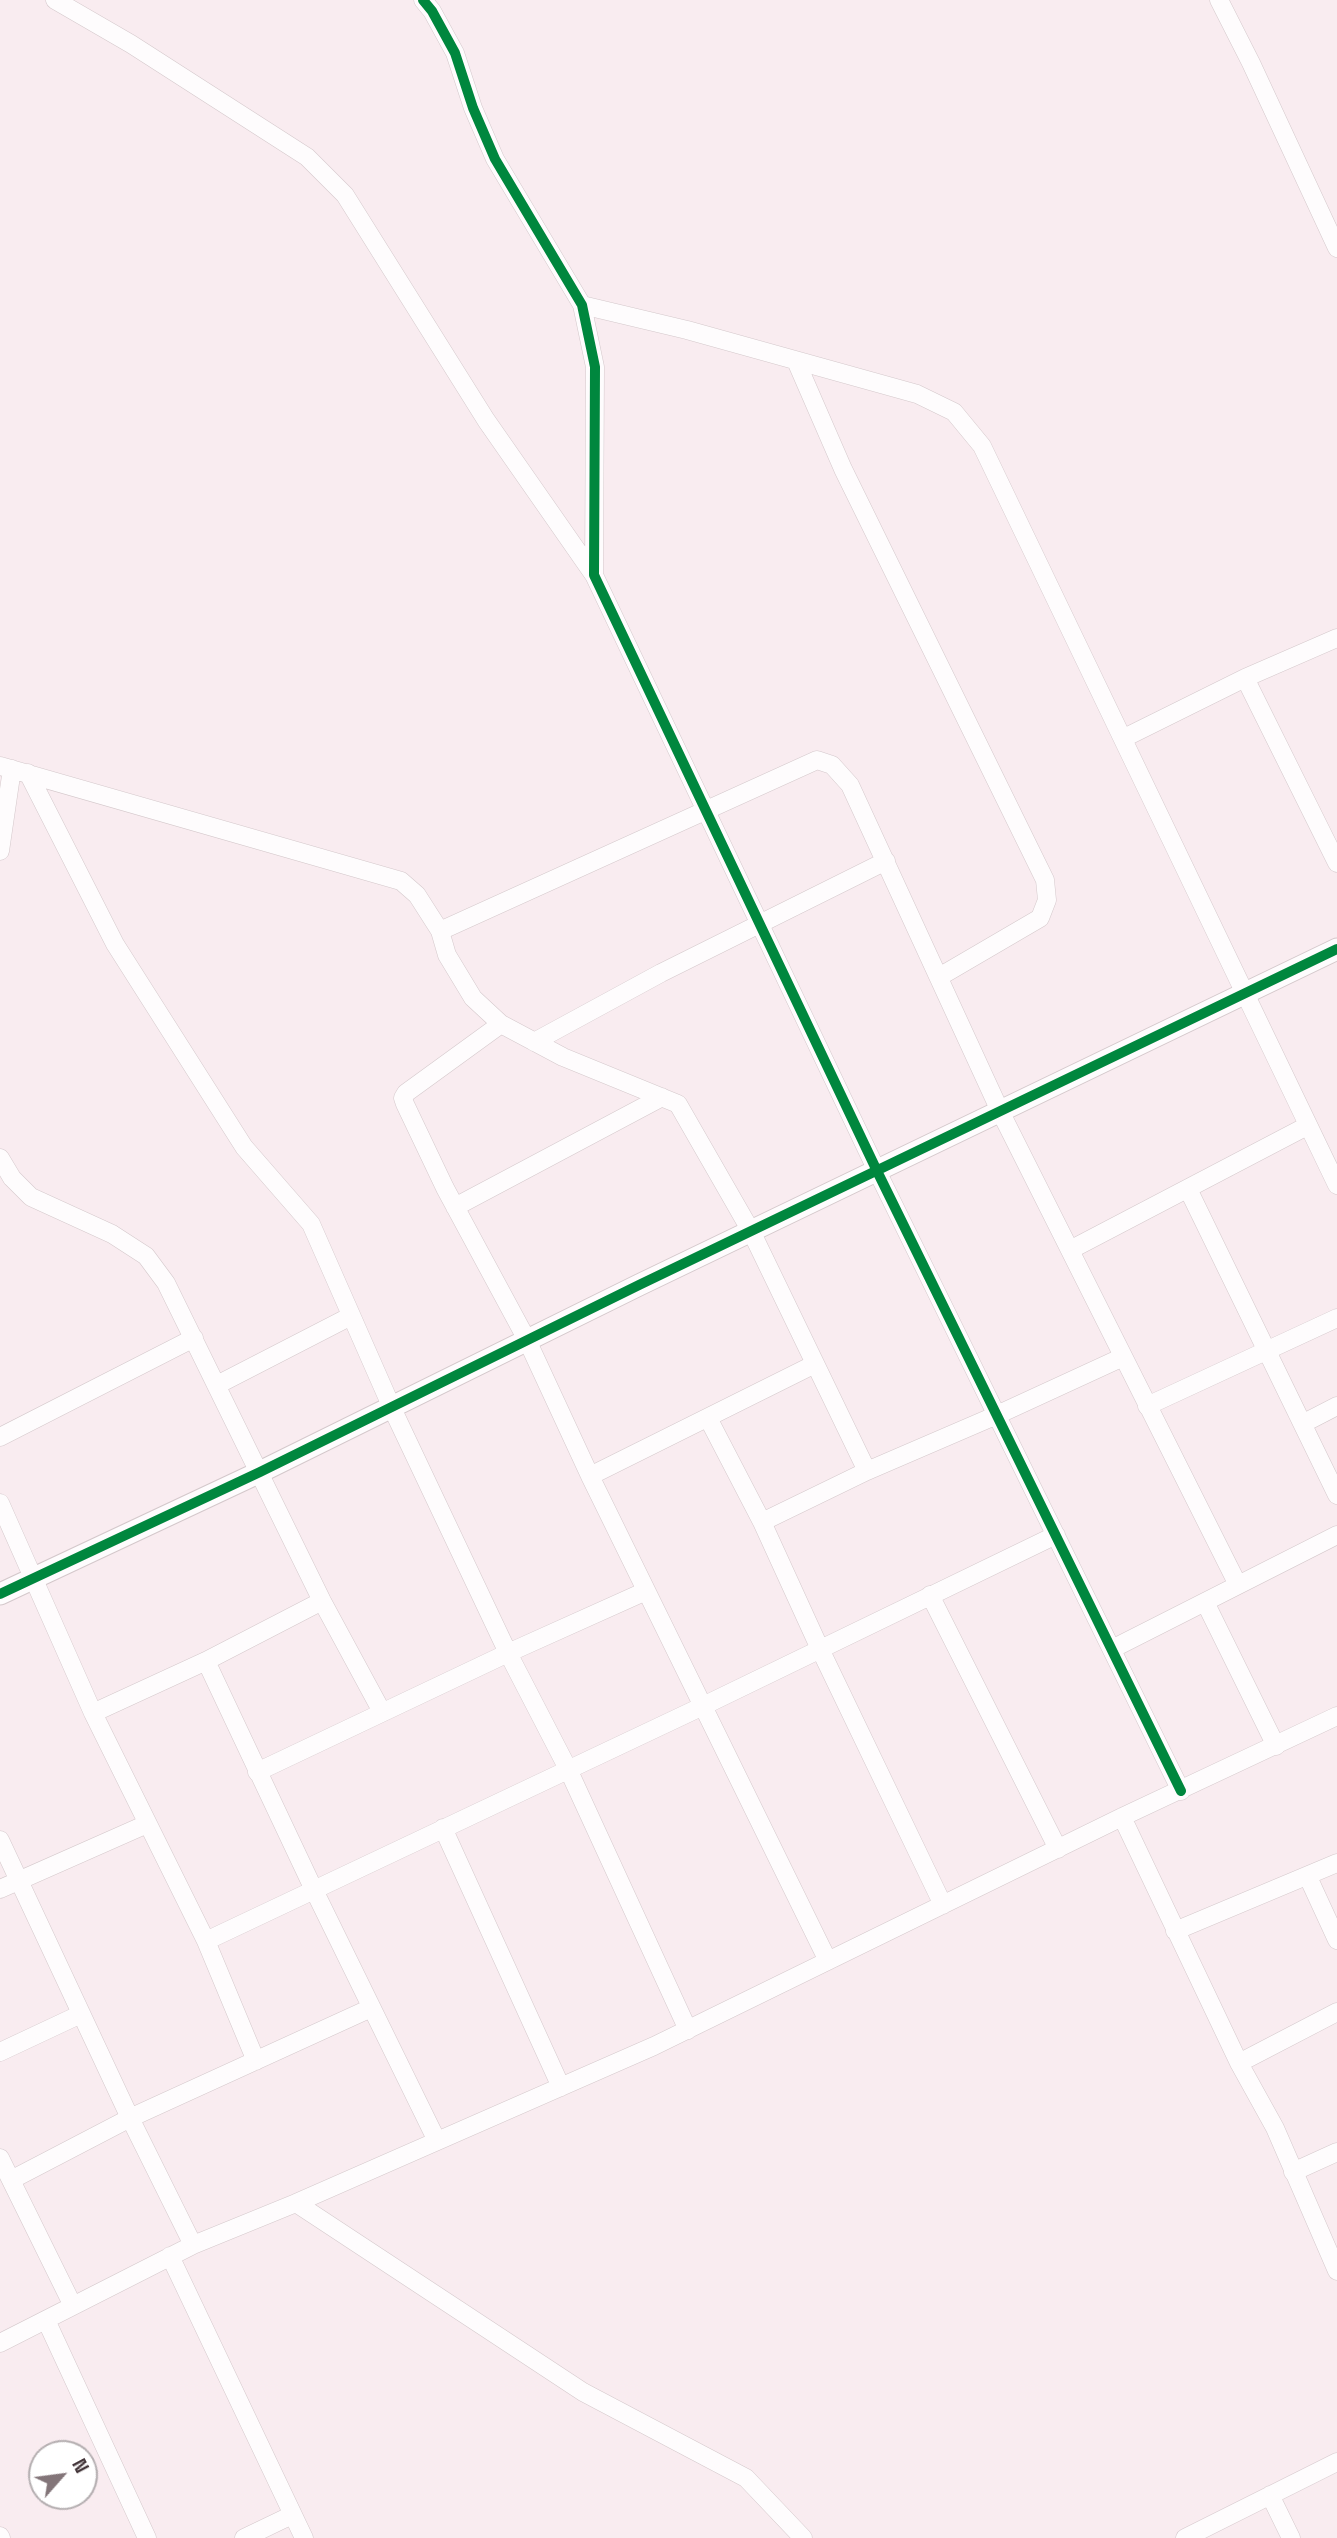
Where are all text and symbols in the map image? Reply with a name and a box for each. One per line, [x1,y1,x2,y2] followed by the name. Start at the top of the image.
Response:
[28,2440,98,2510] north arrow
[66,2454,94,2477] text: N

